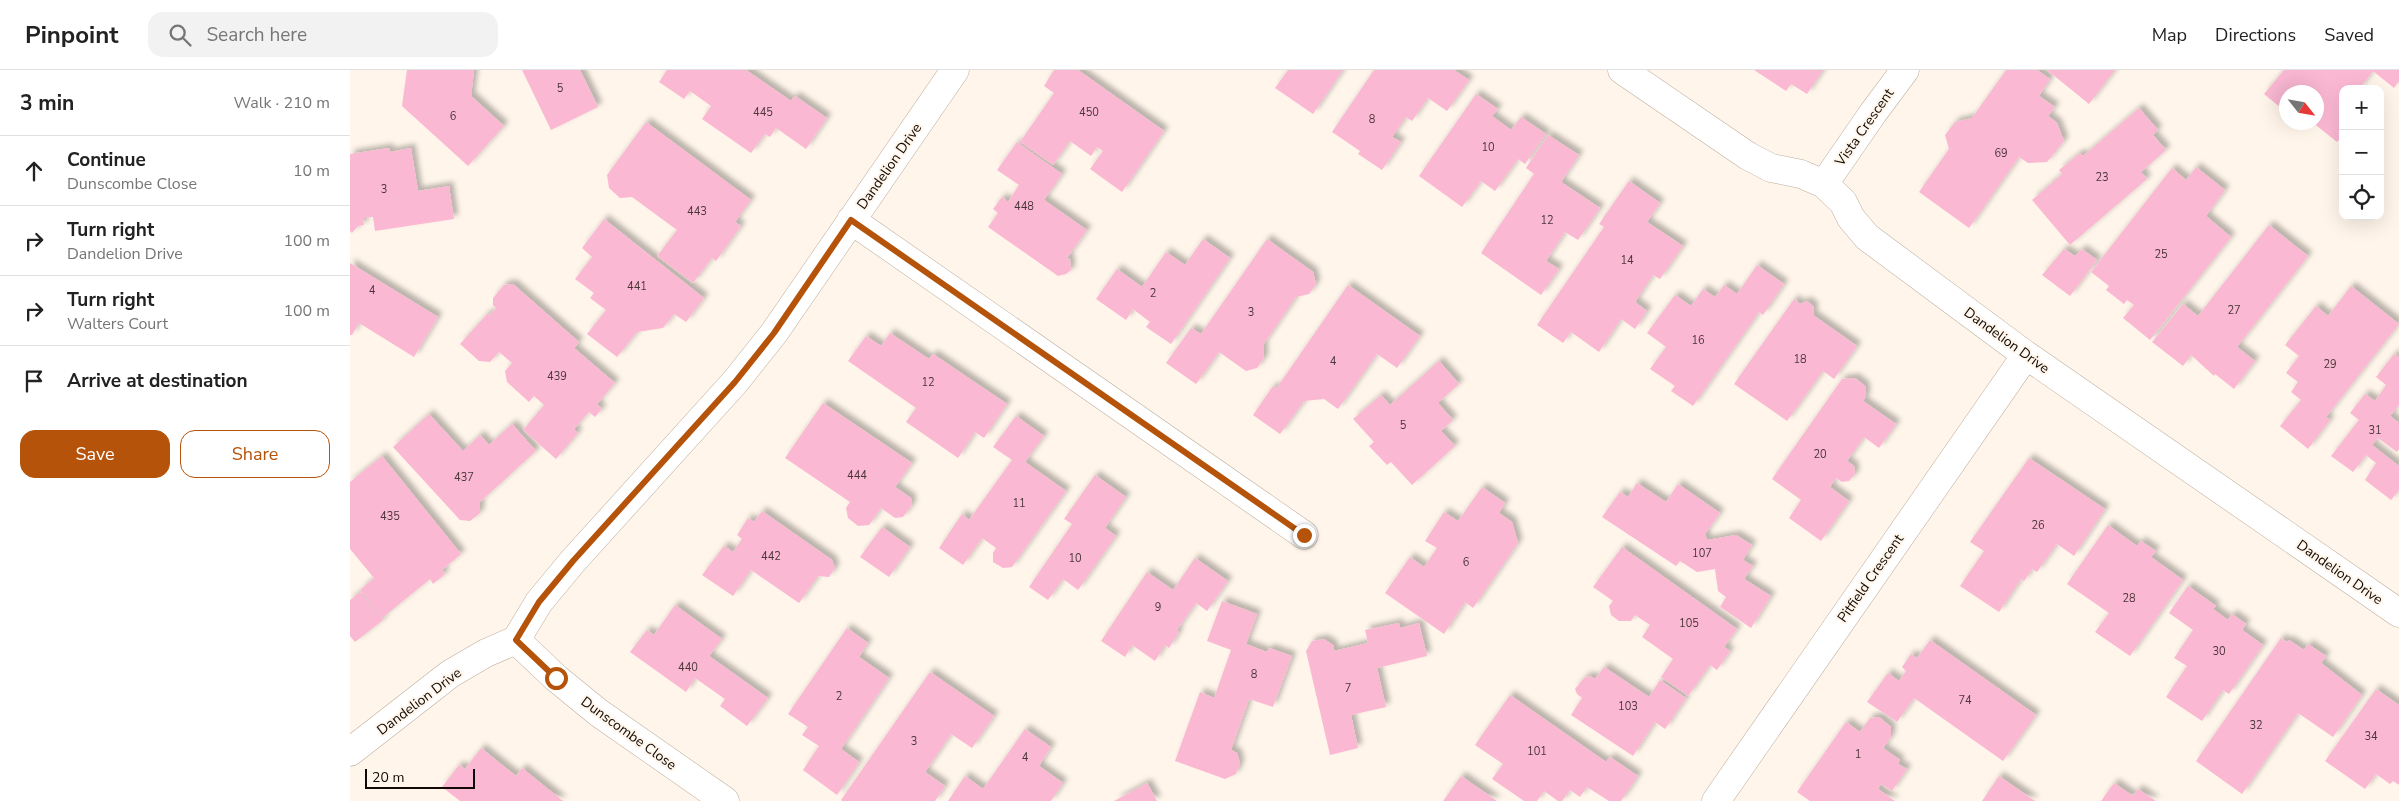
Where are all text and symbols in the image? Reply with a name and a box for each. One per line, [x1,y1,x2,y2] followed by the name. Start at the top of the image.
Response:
[148,12,498,57] search box
[25,19,118,51] text: Pinpoint
[166,21,194,49] icon: search
[206,22,307,48] text: Search here
[2152,23,2187,47] text: Map
[2215,23,2296,47] text: Directions
[2324,23,2374,47] text: Saved
[557,81,564,96] house number: 5
[1830,85,1898,171] street label: Vista Crescent
[2279,85,2324,130] north arrow
[2339,85,2384,220] map controls
[2339,85,2384,130] button: +
[20,89,74,117] text: 3 min
[234,92,330,114] text: Walk · 210 m
[753,105,773,120] house number: 445
[1079,105,1099,120] house number: 450
[450,109,457,124] house number: 6
[1369,112,1376,127] house number: 8
[853,119,926,213] street label: Dandelion Drive
[2339,130,2384,175] button: −
[1481,140,1495,155] house number: 10
[1994,146,2008,161] house number: 69
[67,147,146,173] text: Continue
[20,157,48,185] icon: ahead
[293,160,330,182] text: 10 m
[2095,170,2109,185] house number: 23
[67,173,197,195] text: Dunscombe Close
[2339,175,2384,220] button: locate
[381,182,387,197] house number: 3
[1014,199,1034,214] house number: 448
[687,204,707,219] house number: 443
[1540,213,1554,228] house number: 12
[67,217,154,243] text: Turn right
[20,227,48,255] icon: right
[283,230,330,252] text: 100 m
[67,243,183,265] text: Dandelion Drive
[2154,247,2168,262] house number: 25
[1620,253,1634,268] house number: 14
[627,279,647,294] house number: 441
[369,283,376,298] house number: 4
[1150,286,1156,301] house number: 2
[67,287,154,313] text: Turn right
[20,297,48,325] icon: right
[283,300,330,322] text: 100 m
[1960,303,2053,378] street label: Dandelion Drive
[2227,303,2241,318] house number: 27
[1248,305,1254,320] house number: 3
[67,313,168,335] text: Walters Court
[1691,333,1705,348] house number: 16
[1793,352,1807,367] house number: 18
[1330,354,1337,369] house number: 4
[2323,357,2337,372] house number: 29
[20,367,48,395] icon: arrive
[67,368,248,394] text: Arrive at destination
[547,369,567,384] house number: 439
[921,375,935,390] house number: 12
[1400,418,1407,433] house number: 5
[2368,423,2382,438] house number: 31
[20,430,170,478] button: Save
[180,430,330,478] button: Share
[1813,447,1827,462] house number: 20
[847,468,867,483] house number: 444
[454,470,474,485] house number: 437
[1012,496,1026,511] house number: 11
[380,509,400,524] house number: 435
[2031,518,2045,533] house number: 26
[1293,524,1316,547] route end
[1833,530,1908,626] street label: Pitfield Crescent
[2293,536,2387,609] street label: Dandelion Drive
[1692,546,1712,561] house number: 107
[761,549,781,564] house number: 442
[1068,551,1082,566] house number: 10
[1463,555,1470,570] house number: 6
[2122,591,2136,606] house number: 28
[1155,600,1161,615] house number: 9
[1679,616,1699,631] house number: 105
[2212,644,2226,659] house number: 30
[678,660,698,675] house number: 440
[373,663,465,739] street label: Dandelion Drive
[545,667,568,690] route start
[1251,667,1258,682] house number: 8
[1345,681,1351,696] house number: 7
[836,689,842,704] house number: 2
[577,692,680,775] street label: Dunscombe Close
[1958,693,1972,708] house number: 74
[1618,699,1638,714] house number: 103
[2249,718,2263,733] house number: 32
[2364,729,2378,744] house number: 34
[911,734,917,749] house number: 3
[1527,744,1547,759] house number: 101
[1855,747,1861,762] house number: 1
[1022,750,1029,765] house number: 4
[365,766,475,789] scale bar
[372,768,404,787] text: 20 m

